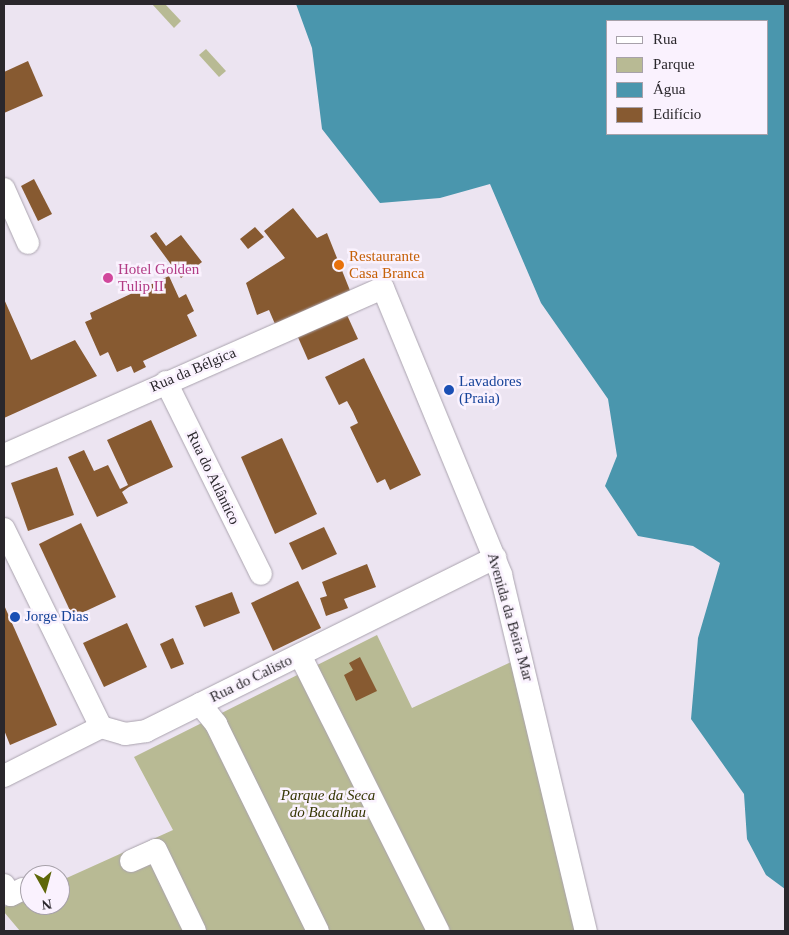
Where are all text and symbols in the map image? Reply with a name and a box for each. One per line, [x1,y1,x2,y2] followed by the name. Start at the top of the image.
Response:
[606,20,769,135] legend
[653,31,677,47] text: Rua
[653,56,695,72] text: Parque
[653,81,686,97] text: Água
[653,106,701,122] text: Edifício
[349,247,424,282] place label: Restaurante Casa Branca
[333,259,345,271] marker: Restaurante Casa Branca
[118,260,199,295] place label: Hotel Golden Tulip II
[102,272,114,284] marker: Hotel Golden Tulip II
[147,344,239,396] street label: Rua da Bélgica
[459,372,521,407] place label: Lavadores (Praia)
[443,384,455,396] marker: Lavadores (Praia)
[182,428,244,528] street label: Rua do Atlântico
[483,551,537,683] street label: Avenida da Beira Mar
[25,608,88,626] place label: Jorge Dias
[9,611,21,623] marker: Jorge Dias
[207,651,295,707] street label: Rua do Calisto
[281,786,375,821] park label: Parque da Seca do Bacalhau
[20,865,70,915] north arrow
[41,896,53,912] text: N

